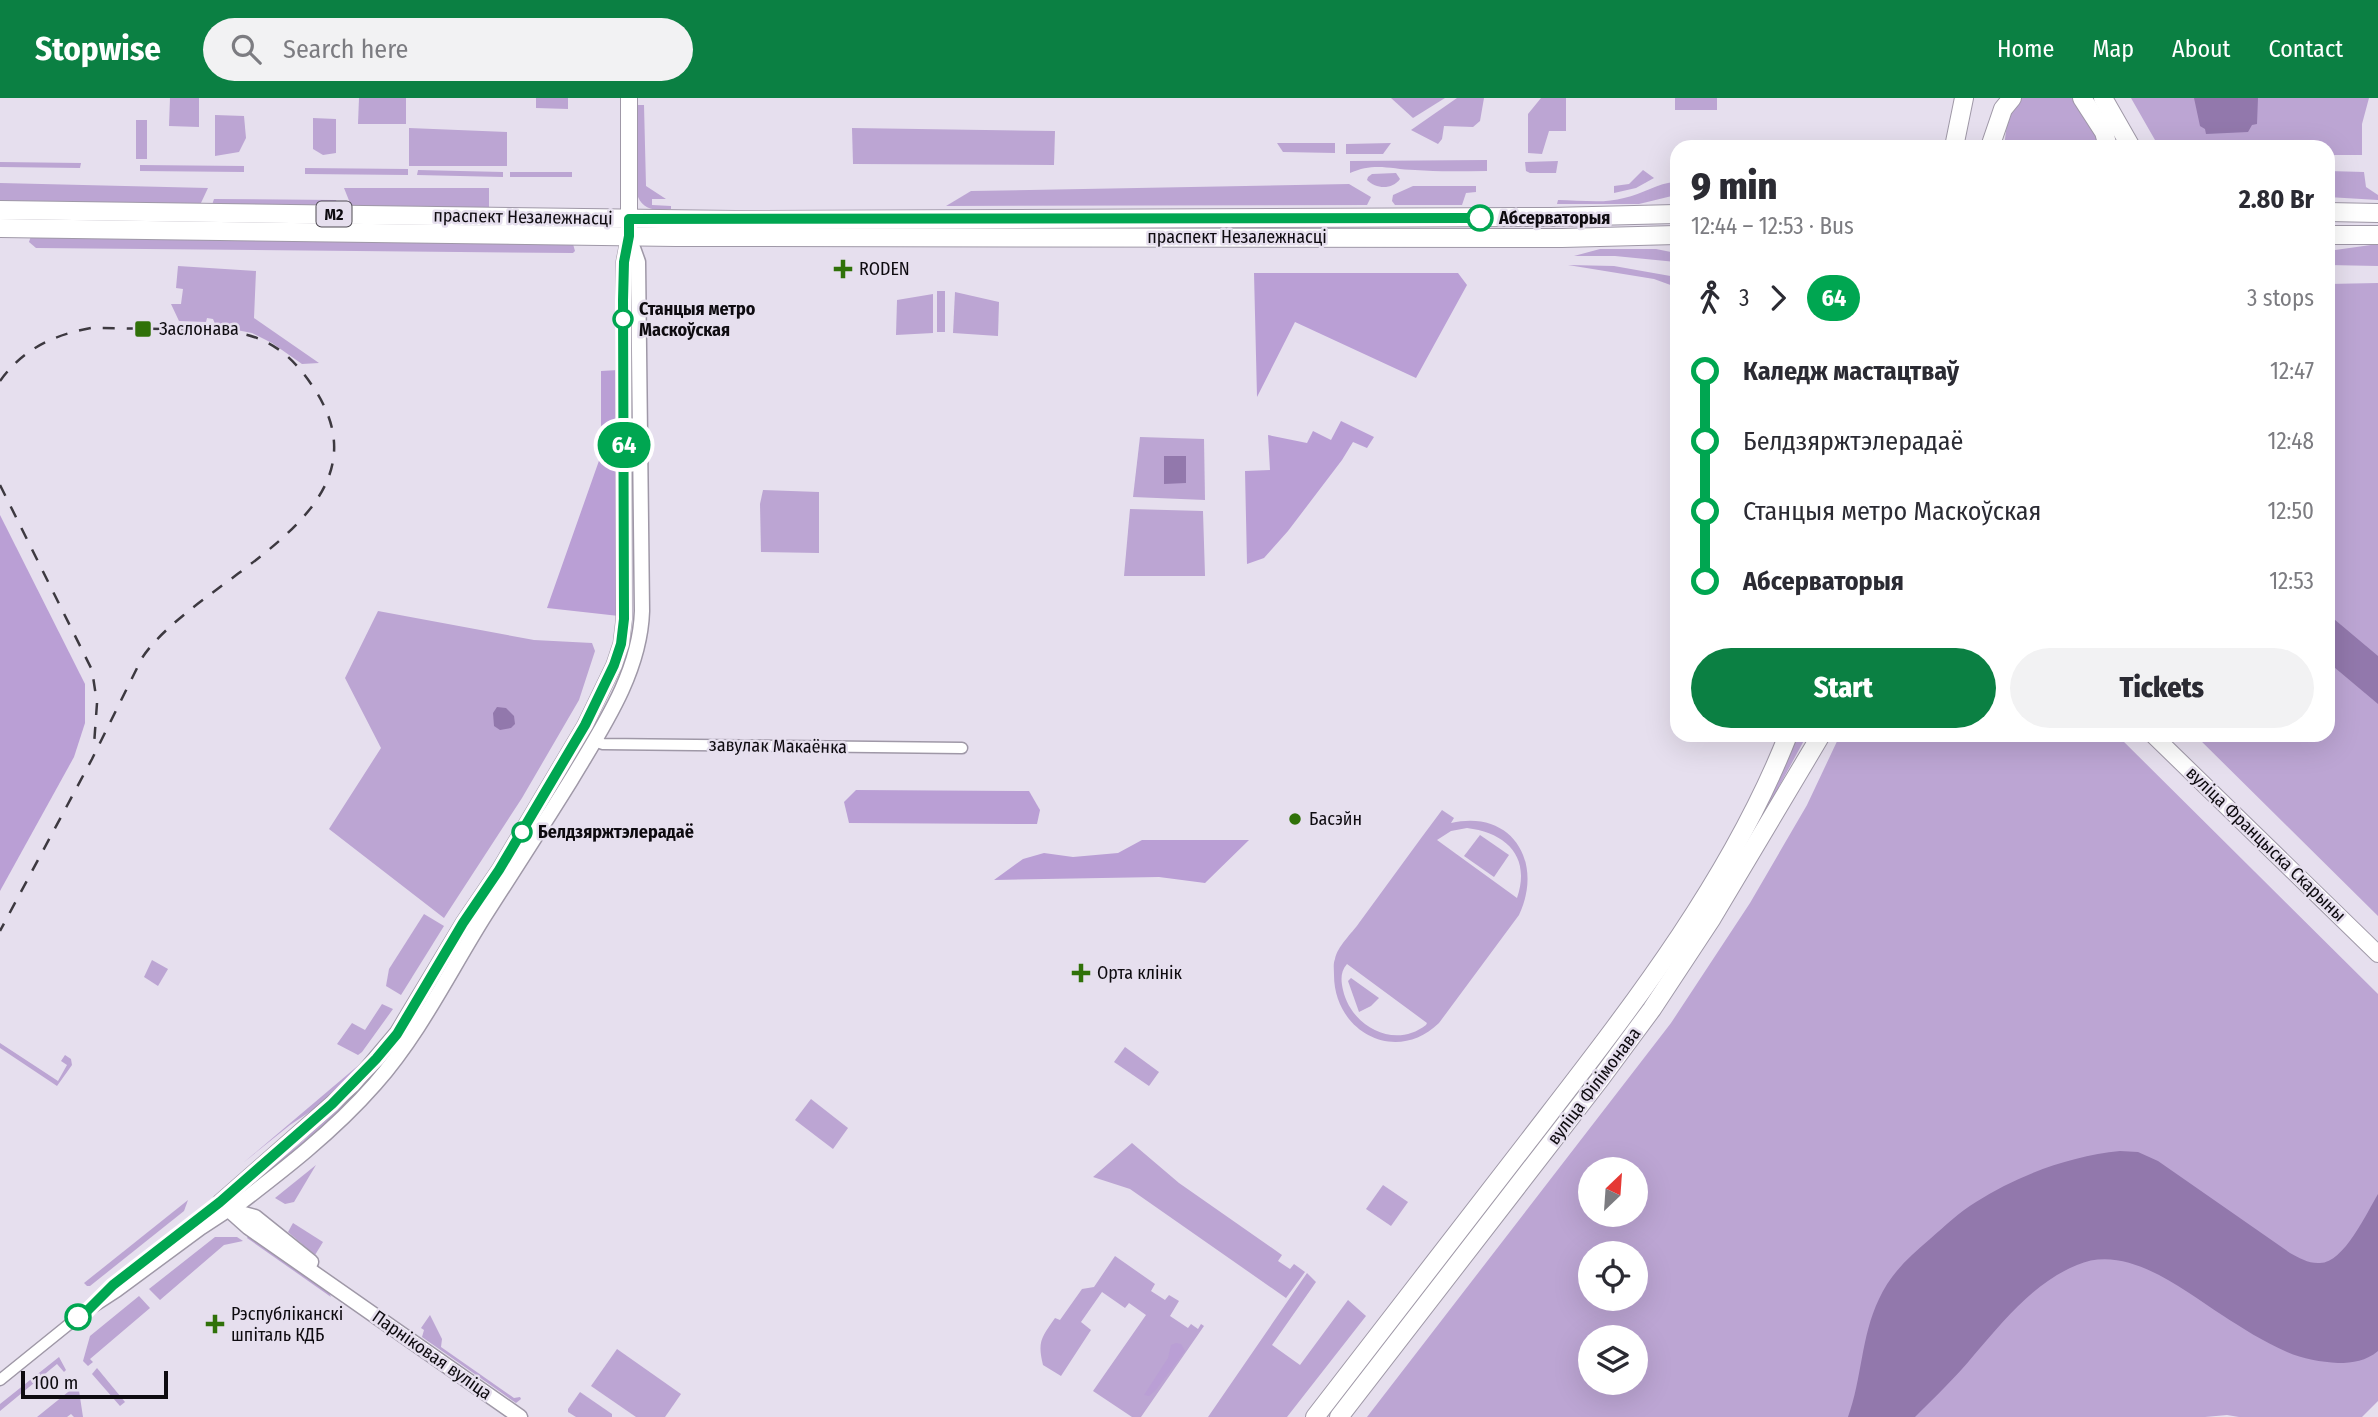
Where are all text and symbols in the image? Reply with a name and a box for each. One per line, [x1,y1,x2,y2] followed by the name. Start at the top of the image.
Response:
[203,18,693,81] search box
[35,29,161,69] text: Stopwise
[227,30,265,68] icon: search
[283,34,408,65] text: Search here
[1997,35,2054,63] text: Home
[2092,35,2134,63] text: Map
[2172,35,2230,63] text: About
[2268,35,2343,63] text: Contact
[1691,163,1777,209] text: 9 min
[2239,184,2314,215] text: 2.80 Br
[316,202,352,226] road number: М2
[433,204,613,230] street label: праспект Незалежнасці
[1467,205,1493,231] marker: Абсерваторыя
[1498,207,1610,229] place label: Абсерваторыя
[1691,212,1854,240] text: 12:44 – 12:53 · Bus
[1147,226,1327,248] street label: праспект Незалежнасці
[859,258,910,280] place label: RODEN
[833,259,853,279] marker: RODEN
[1691,279,1729,317] icon: walk
[1759,279,1797,317] icon: forward
[1739,284,1749,312] text: 3
[1821,284,1846,312] text: 64
[2247,284,2314,312] text: 3 stops
[639,298,756,341] place label: Станцыя метро Маскоўская
[613,309,633,329] marker: Станцыя метро Маскоўская
[159,318,239,340] place label: Заслонава
[133,319,153,339] marker: Заслонава
[1743,356,1959,387] text: Каледж мастацтваў
[2270,357,2314,385] text: 12:47
[592,422,656,468] line badge: 64
[1743,426,1963,457] text: Белдзяржтэлерадаё
[2267,427,2314,455] text: 12:48
[612,431,636,459] text: 64
[1743,496,2041,527] text: Станцыя метро Маскоўская
[2267,497,2314,525] text: 12:50
[1743,566,1904,597] text: Абсерваторыя
[2269,567,2314,595] text: 12:53
[1691,648,1996,728] button: Start
[2010,648,2314,728] button: Tickets
[709,734,847,758] street label: завулак Макаёнка
[2182,762,2350,926] street label: вуліца Францыска Скарыны
[1309,808,1362,830] place label: Басэйн
[1287,811,1303,827] marker: Басэйн
[538,821,694,843] place label: Белдзяржтэлерадаё
[512,822,532,842] marker: Белдзяржтэлерадаё
[1097,962,1183,984] place label: Орта клінік
[1071,963,1091,983] marker: Орта клінік
[1543,1023,1645,1149] street label: вуліца Філімонава
[1578,1157,1648,1227] north arrow
[1578,1157,1648,1395] map controls
[1578,1241,1648,1311] button: locate
[231,1303,343,1346] place label: Рэспубліканскі шпіталь КДБ
[65,1304,91,1330] unlabelled marker
[368,1306,496,1404] street label: Парніковая вуліца
[205,1314,225,1334] marker: Рэспубліканскі шпіталь КДБ
[1578,1325,1648,1395] button: layers
[21,1368,168,1400] scale bar
[32,1371,78,1394] text: 100 m

